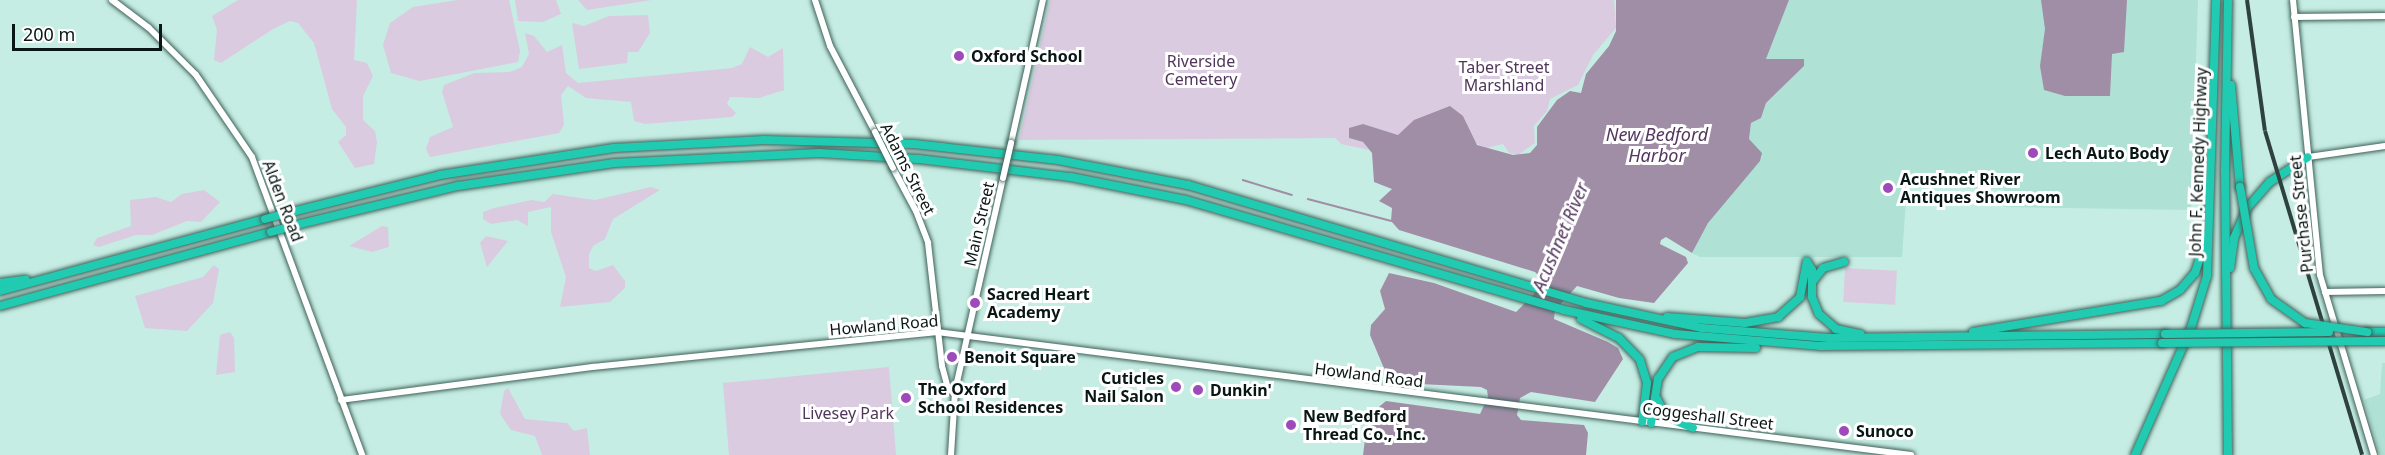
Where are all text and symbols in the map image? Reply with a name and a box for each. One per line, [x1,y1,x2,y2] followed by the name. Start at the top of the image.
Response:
[15,12,165,50] scale bar
[23,22,75,46] text: 200 m
[971,46,1082,66] place label: Oxford School
[952,49,966,63] marker: Oxford School
[1165,51,1237,89] park label: Riverside Cemetery
[1459,57,1549,95] park label: Taber Street Marshland
[2185,67,2211,257] street label: John F. Kennedy Highway
[877,120,939,218] street label: Adams Street
[1606,124,1708,166] water label: New Bedford Harbor
[2045,143,2169,163] place label: Lech Auto Body
[2026,146,2040,160] marker: Lech Auto Body
[2285,154,2317,274] street label: Purchase Street
[259,158,307,244] street label: Alden Road
[1900,169,2060,207] place label: Acushnet River Antiques Showroom
[1527,179,1593,295] water label: Acushnet River
[960,180,998,268] street label: Main Street
[1881,181,1895,195] marker: Acushnet River Antiques Showroom
[987,284,1090,322] place label: Sacred Heart Academy
[968,296,982,310] marker: Sacred Heart Academy
[829,311,939,339] street label: Howland Road
[964,347,1076,367] place label: Benoit Square
[945,350,959,364] marker: Benoit Square
[1314,359,1424,391] street label: Howland Road
[1084,368,1164,406] place label: Cuticles Nail Salon
[918,379,1063,417] place label: The Oxford School Residences
[1169,380,1183,394] marker: Cuticles Nail Salon
[1210,380,1272,400] place label: Dunkin'
[1191,383,1205,397] marker: Dunkin'
[899,391,913,405] marker: The Oxford School Residences
[1641,398,1775,434] street label: Coggeshall Street
[802,403,894,423] park label: Livesey Park
[1303,406,1426,444] place label: New Bedford Thread Co., Inc.
[1284,418,1298,432] marker: New Bedford Thread Co., Inc.
[1856,421,1914,441] place label: Sunoco
[1837,424,1851,438] marker: Sunoco

